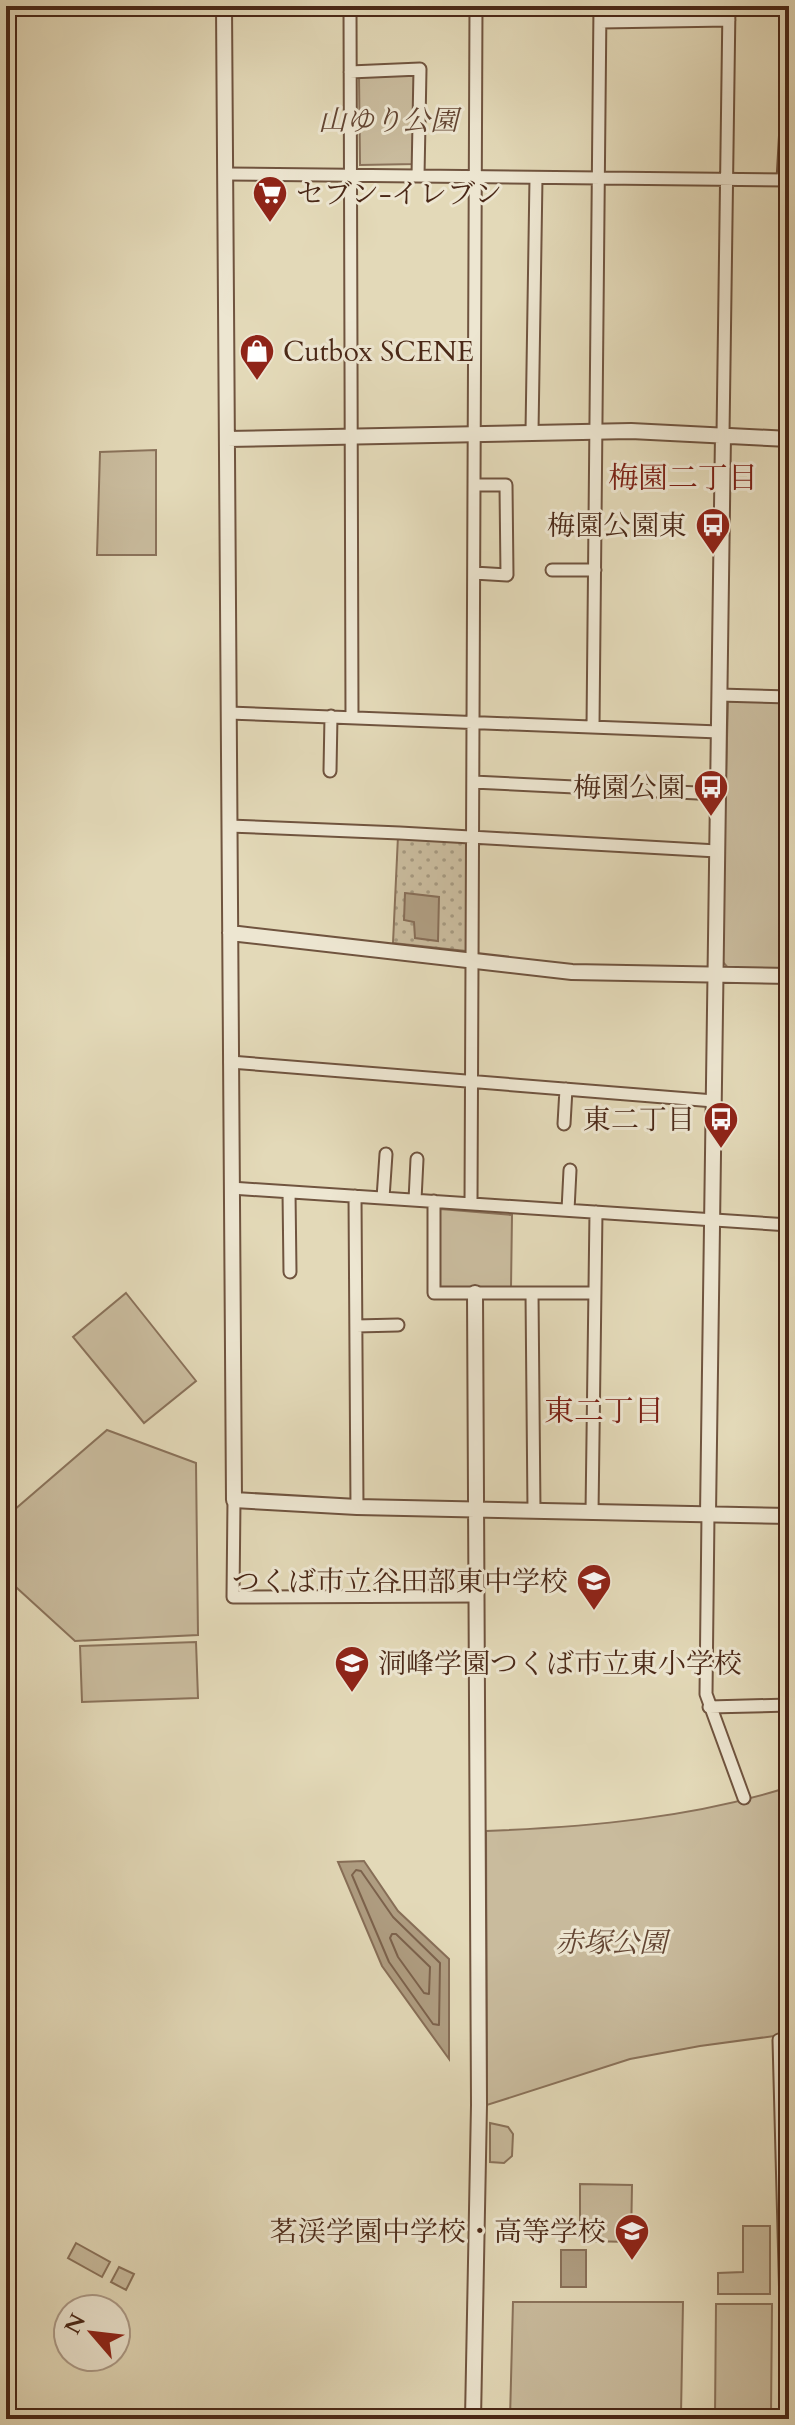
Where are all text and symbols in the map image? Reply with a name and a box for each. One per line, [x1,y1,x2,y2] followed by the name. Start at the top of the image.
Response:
[318,102,462,140] park label: 山ゆり公園
[251,174,289,224] supermarket icon: セブン-イレブン
[296,175,502,213] place label: セブン-イレブン
[238,332,276,382] shop icon: Cutbox SCENE
[283,333,474,371] place label: Cutbox SCENE
[608,458,758,499] district label: 梅園二丁目
[694,506,732,556] bus stop icon: 梅園公園東
[547,507,687,545] place label: 梅園公園東
[692,768,730,818] bus stop icon: 梅園公園
[573,769,685,807] place label: 梅園公園
[702,1100,740,1150] bus stop icon: 東二丁目
[583,1101,695,1139] place label: 東二丁目
[544,1391,664,1432] district label: 東二丁目
[575,1562,613,1612] school or university icon: つくば市立谷田部東中学校
[232,1563,568,1601] place label: つくば市立谷田部東中学校
[333,1644,371,1694] school or university icon: 洞峰学園つくば市立東小学校
[378,1645,742,1683] place label: 洞峰学園つくば市立東小学校
[555,1924,671,1962] park label: 赤塚公園
[613,2212,651,2262] school or university icon: 茗渓学園中学校・高等学校
[270,2213,606,2251] place label: 茗渓学園中学校・高等学校
[52,2293,132,2373] north arrow
[57,2309,93,2340] text: N

